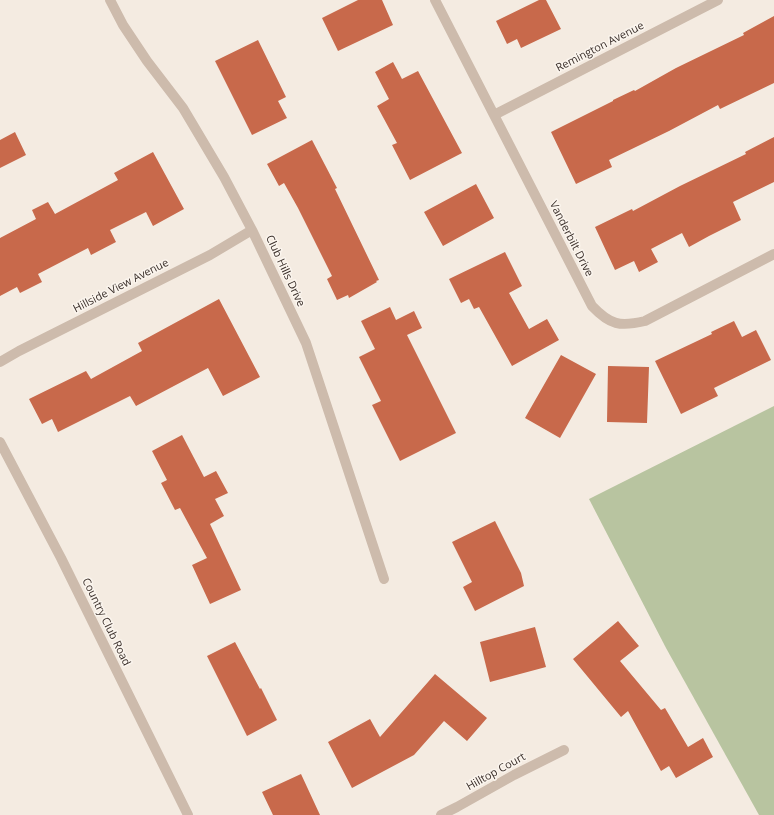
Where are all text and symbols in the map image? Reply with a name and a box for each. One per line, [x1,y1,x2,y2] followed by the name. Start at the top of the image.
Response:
[554,19,646,75] street label: Remington Avenue
[546,199,596,279] street label: Vanderbilt Drive
[263,233,307,309] street label: Club Hills Drive
[71,256,171,316] street label: Hillside View Avenue
[79,576,133,668] street label: Country Club Road
[464,750,528,794] street label: Hilltop Court

